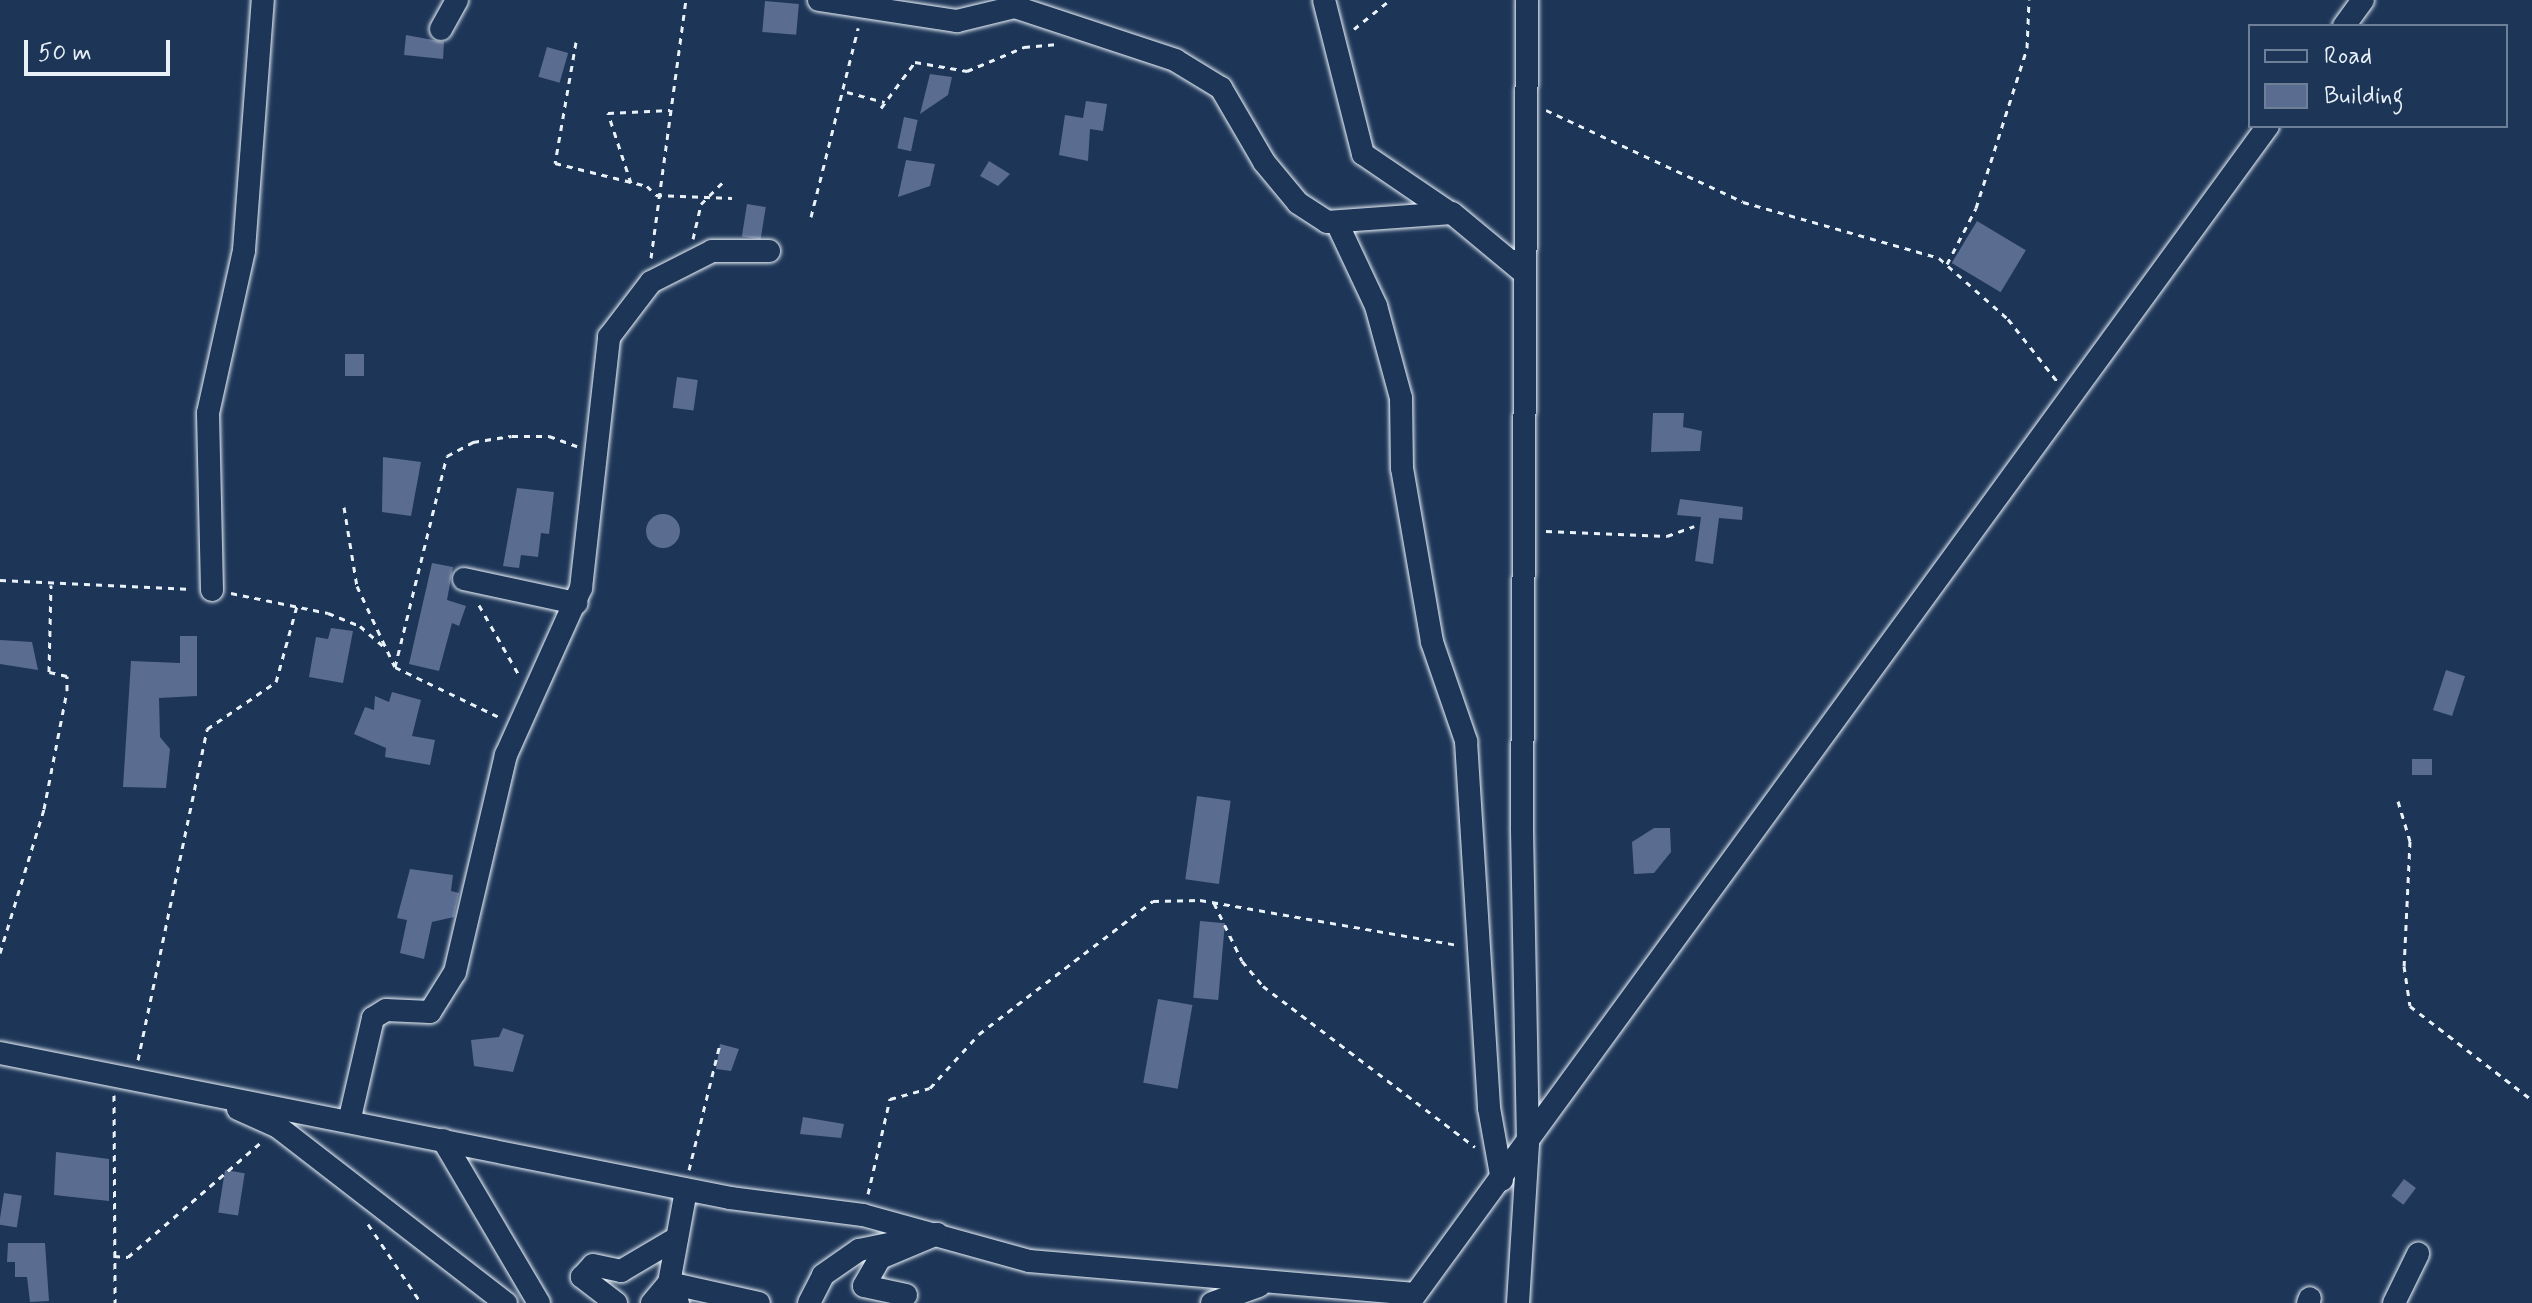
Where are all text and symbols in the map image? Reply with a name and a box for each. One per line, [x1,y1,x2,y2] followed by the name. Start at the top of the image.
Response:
[28,24,174,74] scale bar
[2248,24,2508,128] legend
[38,38,92,69] text: 50 m
[2324,41,2372,72] text: Road
[2324,81,2404,112] text: Building

